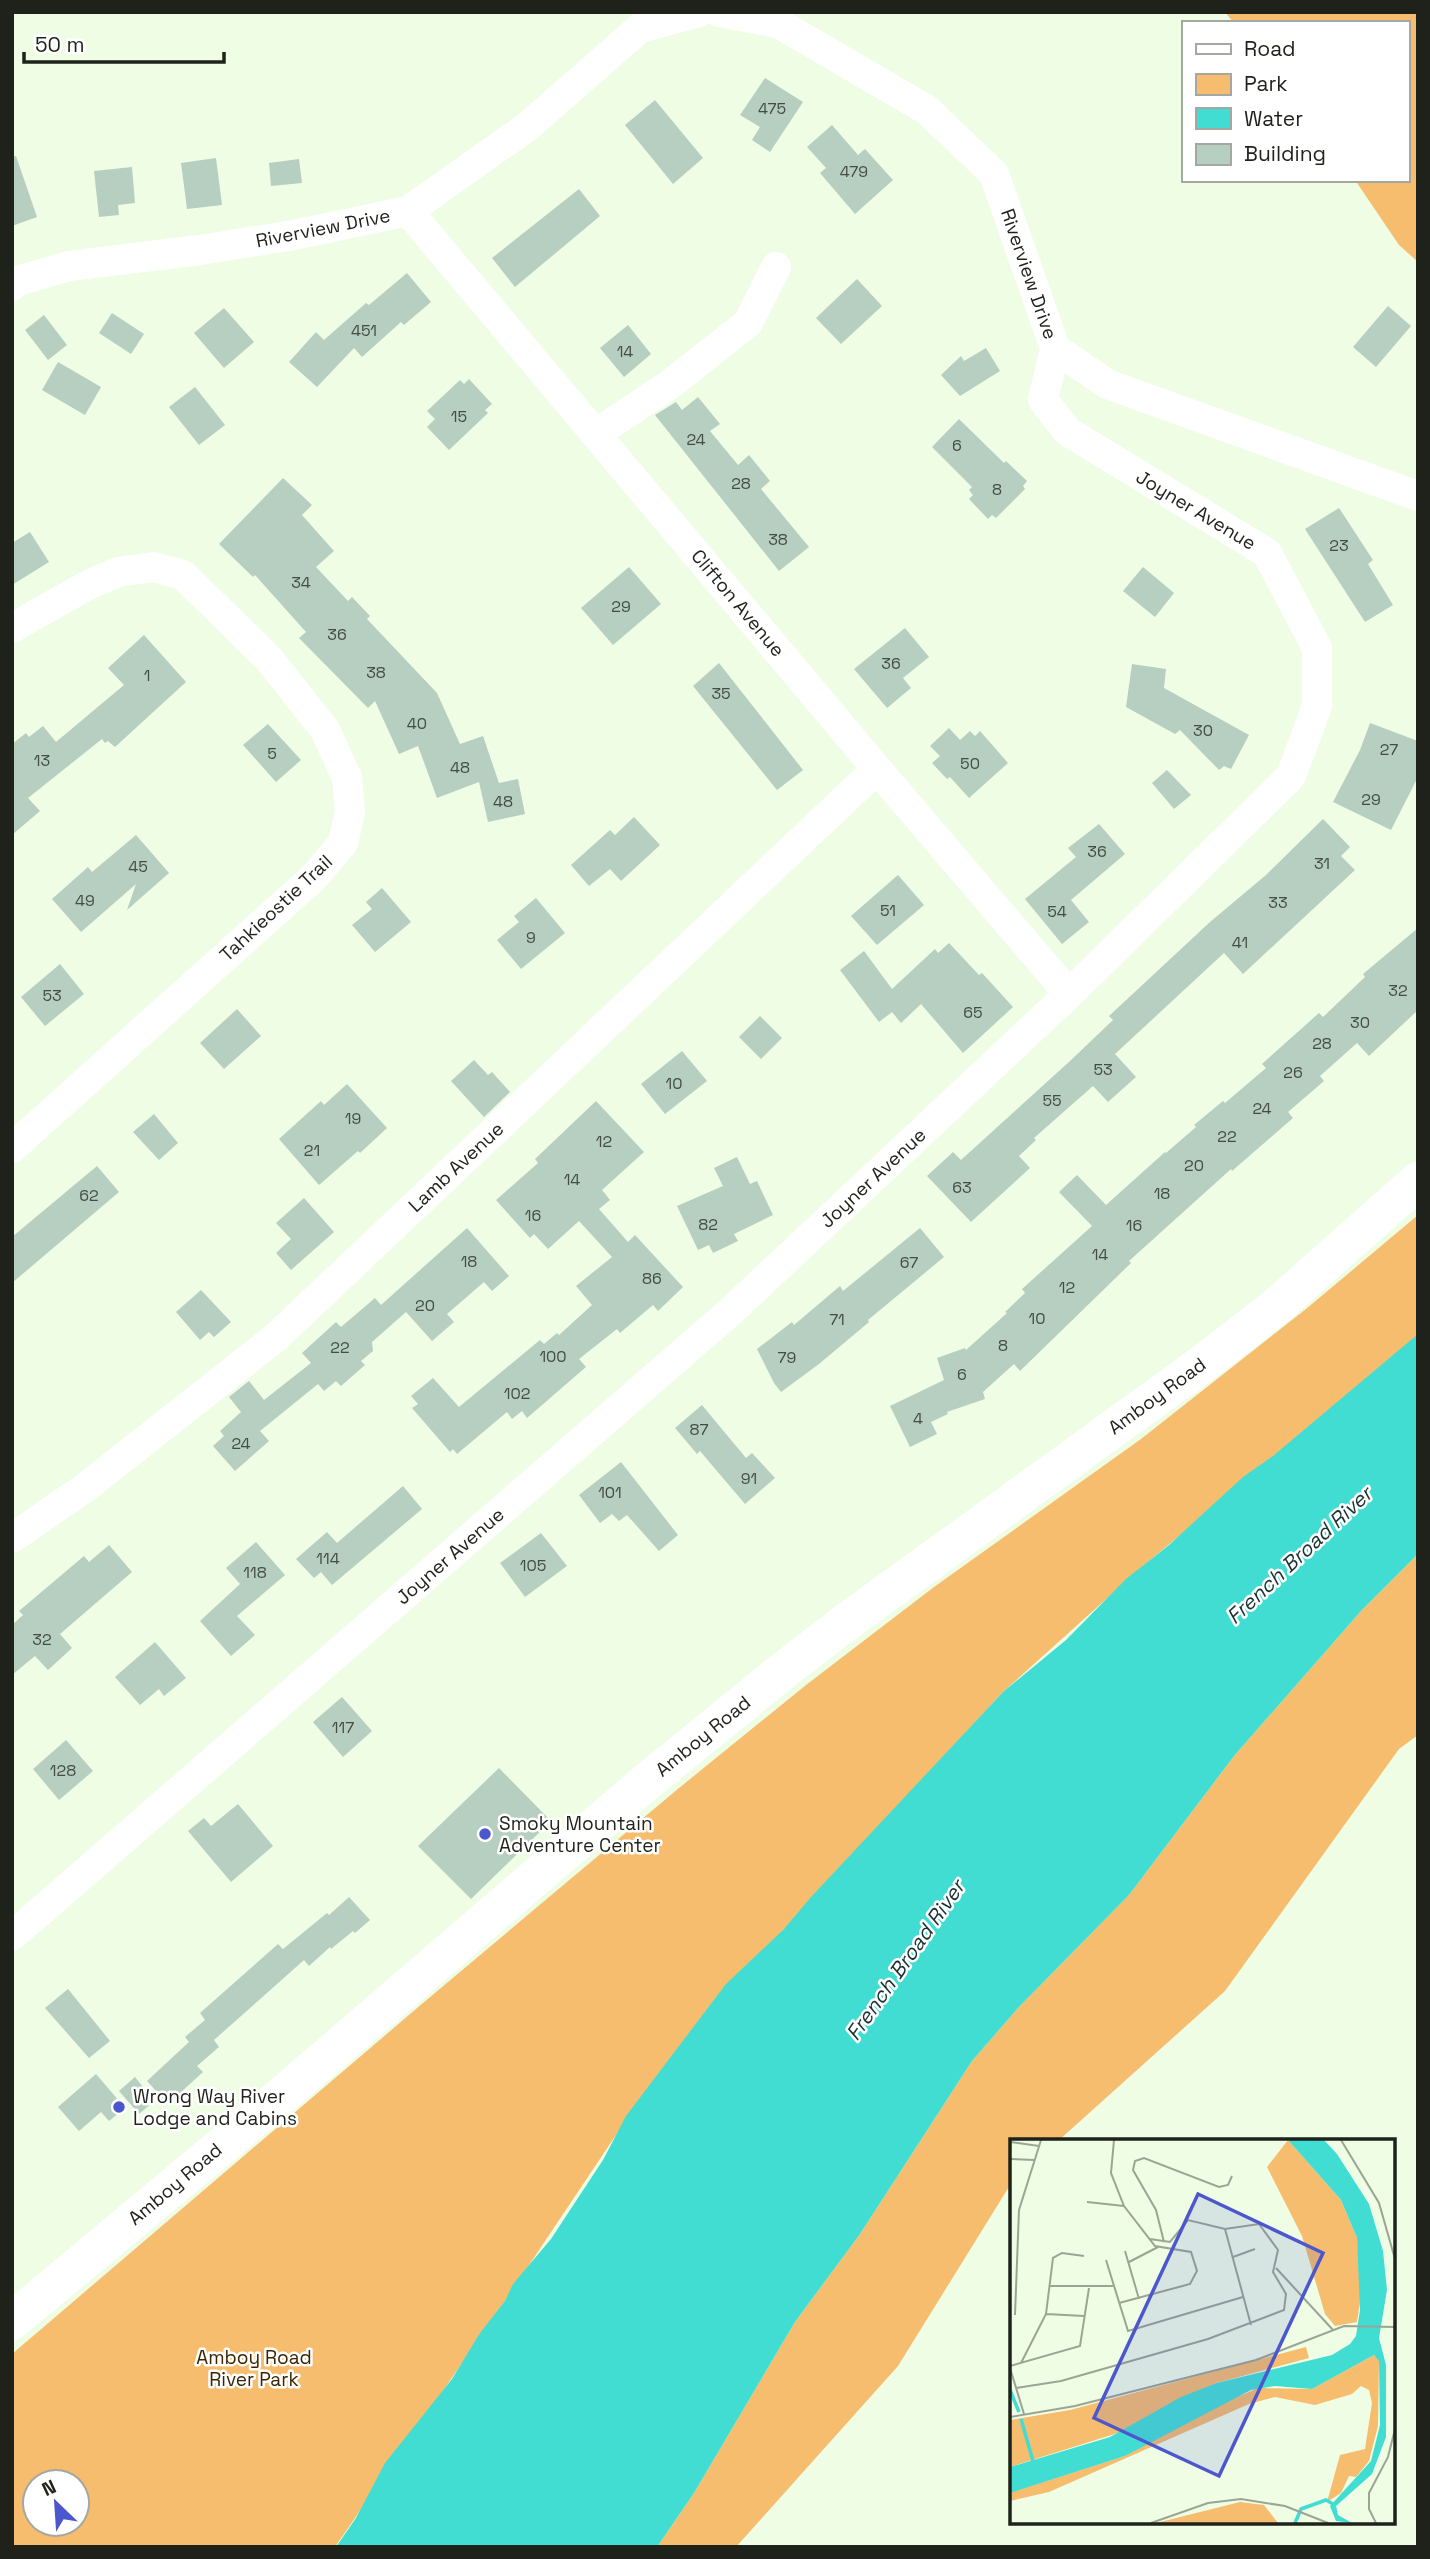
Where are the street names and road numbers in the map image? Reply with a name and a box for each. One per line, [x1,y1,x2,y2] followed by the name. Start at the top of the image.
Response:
[254,203,392,253] street label: Riverview Drive
[995,205,1063,343] street label: Riverview Drive
[1131,464,1261,556] street label: Joyner Avenue
[686,544,790,662] street label: Clifton Avenue
[214,849,338,967] street label: Tahkieostie Trail
[403,1116,509,1218] street label: Lamb Avenue
[815,1122,931,1234] street label: Joyner Avenue
[1103,1352,1211,1440] street label: Amboy Road
[390,1502,510,1610] street label: Joyner Avenue
[650,1690,756,1782] street label: Amboy Road
[123,2137,227,2231] street label: Amboy Road

